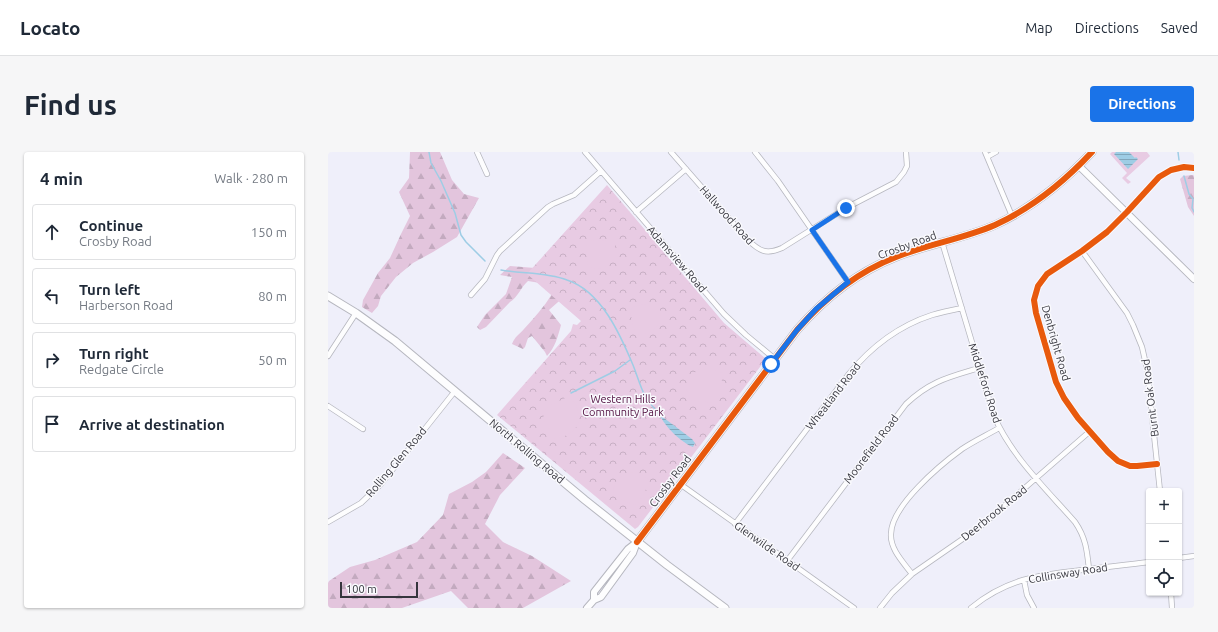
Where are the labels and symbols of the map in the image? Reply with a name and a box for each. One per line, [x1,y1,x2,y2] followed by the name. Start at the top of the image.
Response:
[698,183,756,247] street label: Hallwood Road
[837,199,855,217] route end
[645,223,709,295] street label: Adamsview Road
[876,229,938,261] street label: Crosby Road
[1039,304,1073,382] street label: Denbright Road
[966,342,1004,424] street label: Middleford Road
[762,355,780,373] route start
[1139,358,1161,438] street label: Burnt Oak Road
[803,360,863,432] street label: Wheatland Road
[582,393,664,418] park label: Western Hills Community Park
[841,412,901,486] street label: Moorefield Road
[487,416,567,486] street label: North Rolling Road
[363,425,429,499] street label: Rolling Glen Road
[647,453,693,509] street label: Crosby Road
[959,483,1029,543] street label: Deerbrook Road
[732,519,802,573] street label: Glenwilde Road
[1028,561,1108,585] street label: Collinsway Road
[340,580,418,599] scale bar

